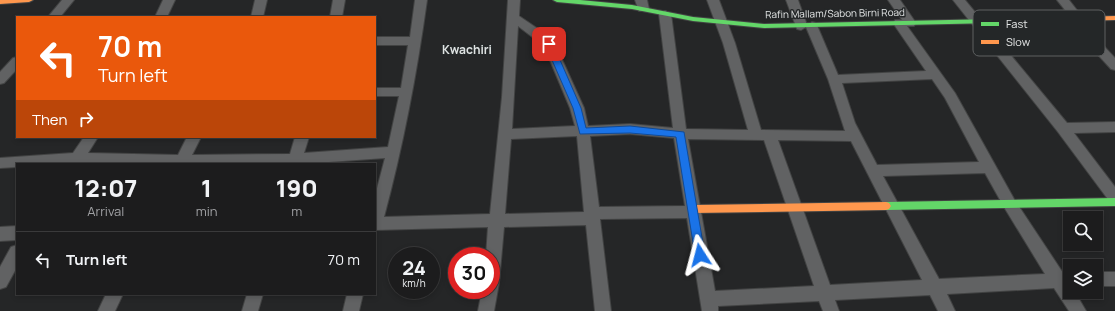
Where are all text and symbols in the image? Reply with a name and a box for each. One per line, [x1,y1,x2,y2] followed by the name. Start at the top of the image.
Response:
[765,5,905,21] street label: Rafin Mallam/Sabon Birni Road
[973,10,1105,56] legend
[1006,16,1028,31] text: Fast
[98,27,162,65] text: 70 m
[532,27,566,61] pin
[32,32,84,84] icon: left
[538,33,560,55] icon: arrive
[1006,34,1031,49] text: Slow
[442,41,492,58] district label: Kwachiri
[98,63,168,87] text: Turn left
[75,108,97,130] icon: right
[32,109,67,130] text: Then
[74,171,137,204] text: 12:07
[201,171,212,204] text: 1
[276,171,318,204] text: 190
[87,202,124,220] text: Arrival
[196,202,217,220] text: min
[291,202,302,220] text: m
[1063,211,1103,299] map controls
[1063,211,1103,251] button: search
[679,234,721,276] position arrow
[448,247,500,299] speed limit sign: 30
[32,249,54,271] icon: left
[66,249,128,270] text: Turn left
[328,249,360,270] text: 70 m
[402,254,426,281] text: 24
[1063,259,1103,299] button: layers
[402,276,426,290] text: km/h

